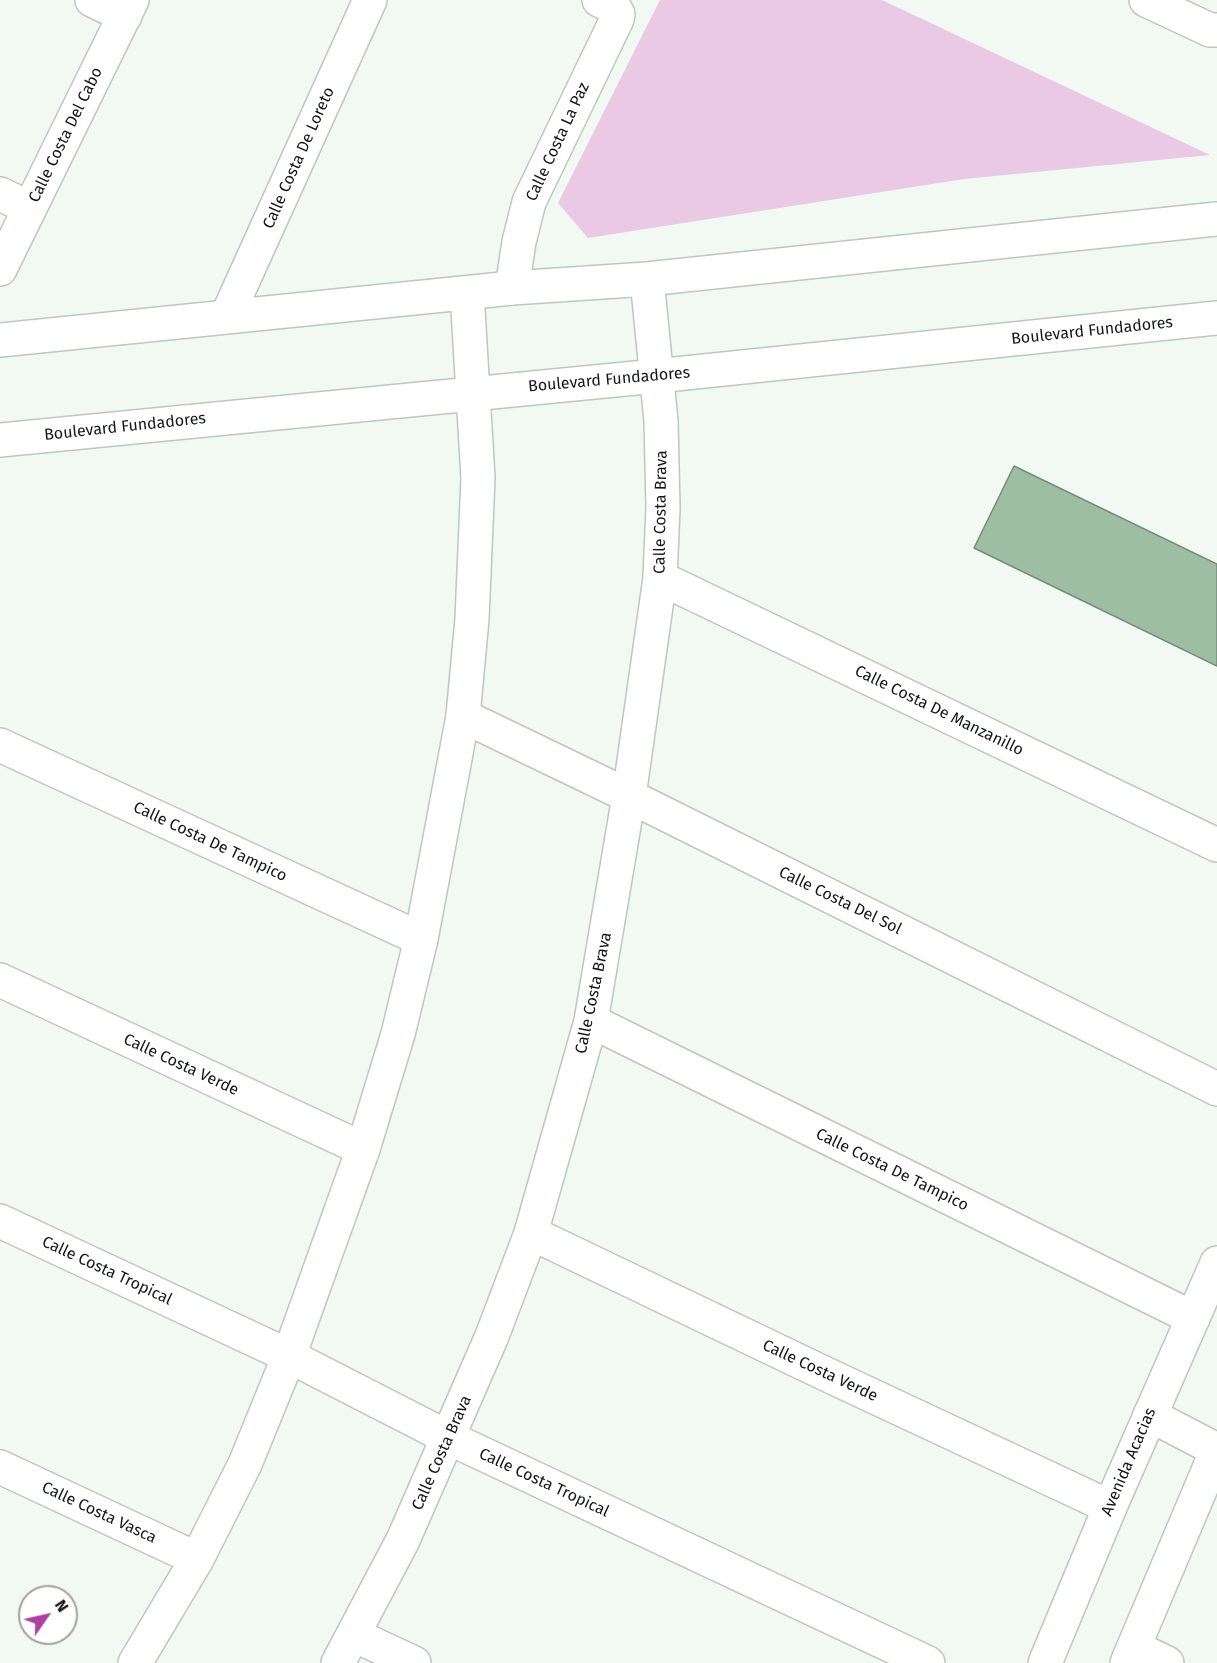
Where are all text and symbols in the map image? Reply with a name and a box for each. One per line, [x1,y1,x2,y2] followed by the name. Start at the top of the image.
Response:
[25,64,107,206] street label: Calle Costa Del Cabo
[522,80,594,204] street label: Calle Costa La Paz
[259,84,339,232] street label: Calle Costa De Loreto
[1010,313,1174,349] street label: Boulevard Fundadores
[527,363,691,397] street label: Boulevard Fundadores
[43,409,207,445] street label: Boulevard Fundadores
[650,450,672,574] street label: Calle Costa Brava
[851,662,1027,760] street label: Calle Costa De Manzanillo
[130,798,290,886] street label: Calle Costa De Tampico
[775,863,905,939] street label: Calle Costa Del Sol
[572,930,616,1056] street label: Calle Costa Brava
[120,1030,242,1100] street label: Calle Costa Verde
[813,1125,971,1215] street label: Calle Costa De Tampico
[39,1232,175,1310] street label: Calle Costa Tropical
[759,1336,881,1406] street label: Calle Costa Verde
[408,1393,476,1513] street label: Calle Costa Brava
[1098,1405,1160,1519] street label: Avenida Acacias
[476,1444,612,1522] street label: Calle Costa Tropical
[39,1478,159,1548] street label: Calle Costa Vasca
[18,1585,78,1645] north arrow
[51,1596,73,1615] text: N

